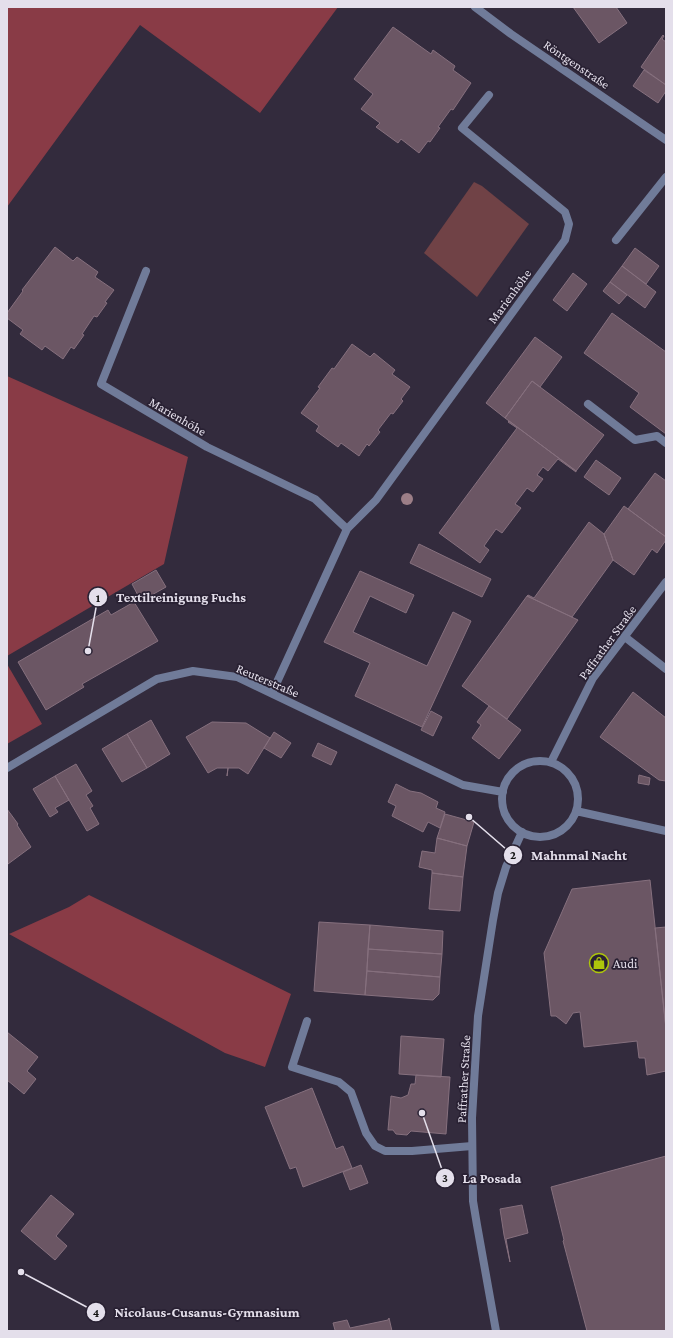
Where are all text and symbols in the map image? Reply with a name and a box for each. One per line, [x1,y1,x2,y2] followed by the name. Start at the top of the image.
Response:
[541,37,613,92] street label: Röntgenstraße
[485,266,534,326] street label: Marienhöhe
[146,394,209,439] street label: Marienhöhe
[88,584,254,610] callout: Textilreinigung Fuchs
[116,589,246,605] text: Textilreinigung Fuchs
[96,591,101,605] text: 1
[575,602,640,682] street label: Paffrather Straße
[234,660,302,701] street label: Reuterstraße
[503,842,635,868] callout: Mahnmal Nacht
[531,847,628,863] text: Mahnmal Nacht
[510,848,516,862] text: 2
[588,952,610,974] shop icon: Audi
[613,956,638,971] place label: Audi
[454,1034,473,1123] street label: Paffrather Straße
[435,1165,529,1191] callout: La Posada
[463,1170,522,1186] text: La Posada
[442,1171,448,1185] text: 3
[86,1299,308,1325] callout: Nicolaus-Cusanus-Gymnasium
[114,1304,300,1320] text: Nicolaus-Cusanus-Gymnasium
[93,1306,100,1320] text: 4

